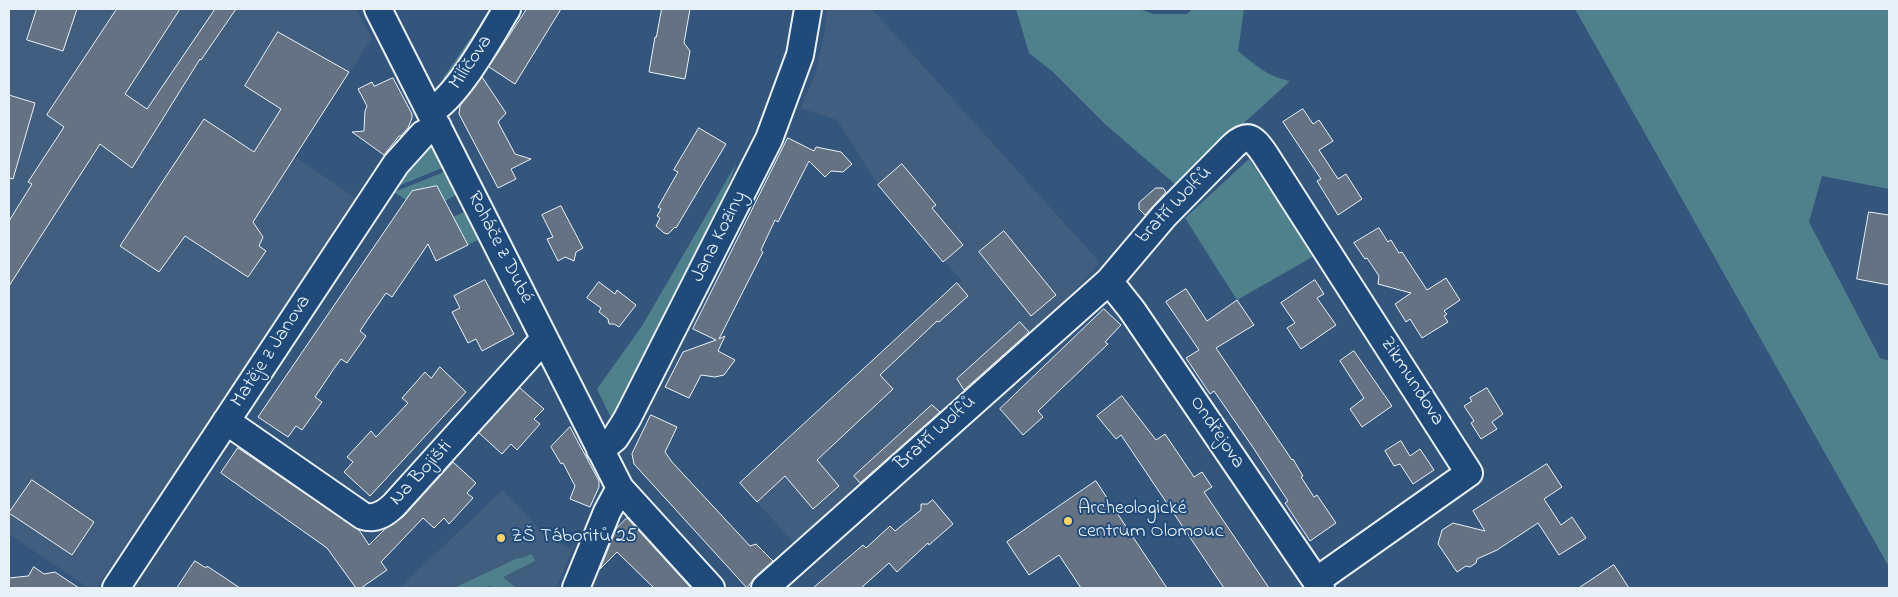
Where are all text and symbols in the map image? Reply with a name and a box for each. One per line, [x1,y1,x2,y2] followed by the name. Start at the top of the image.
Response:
[445,31,499,95] street label: Milíčova
[1132,162,1218,250] street label: bratří Wolfů
[687,187,753,287] street label: Jana Koziny
[461,188,537,308] street label: Roháče z Dubé
[227,291,317,413] street label: Matěje z Janova
[1374,333,1448,431] street label: Zikmundova
[890,391,982,477] street label: Bratří Wolfů
[1183,392,1249,474] street label: Ondřejova
[386,436,458,512] street label: Na Bojišti
[1078,498,1224,545] place label: Archeologické centrum Olomouc
[1062,515,1074,527] marker: Archeologické centrum Olomouc
[511,526,637,550] place label: ZŠ Táboritů 25
[495,532,507,544] marker: ZŠ Táboritů 25

